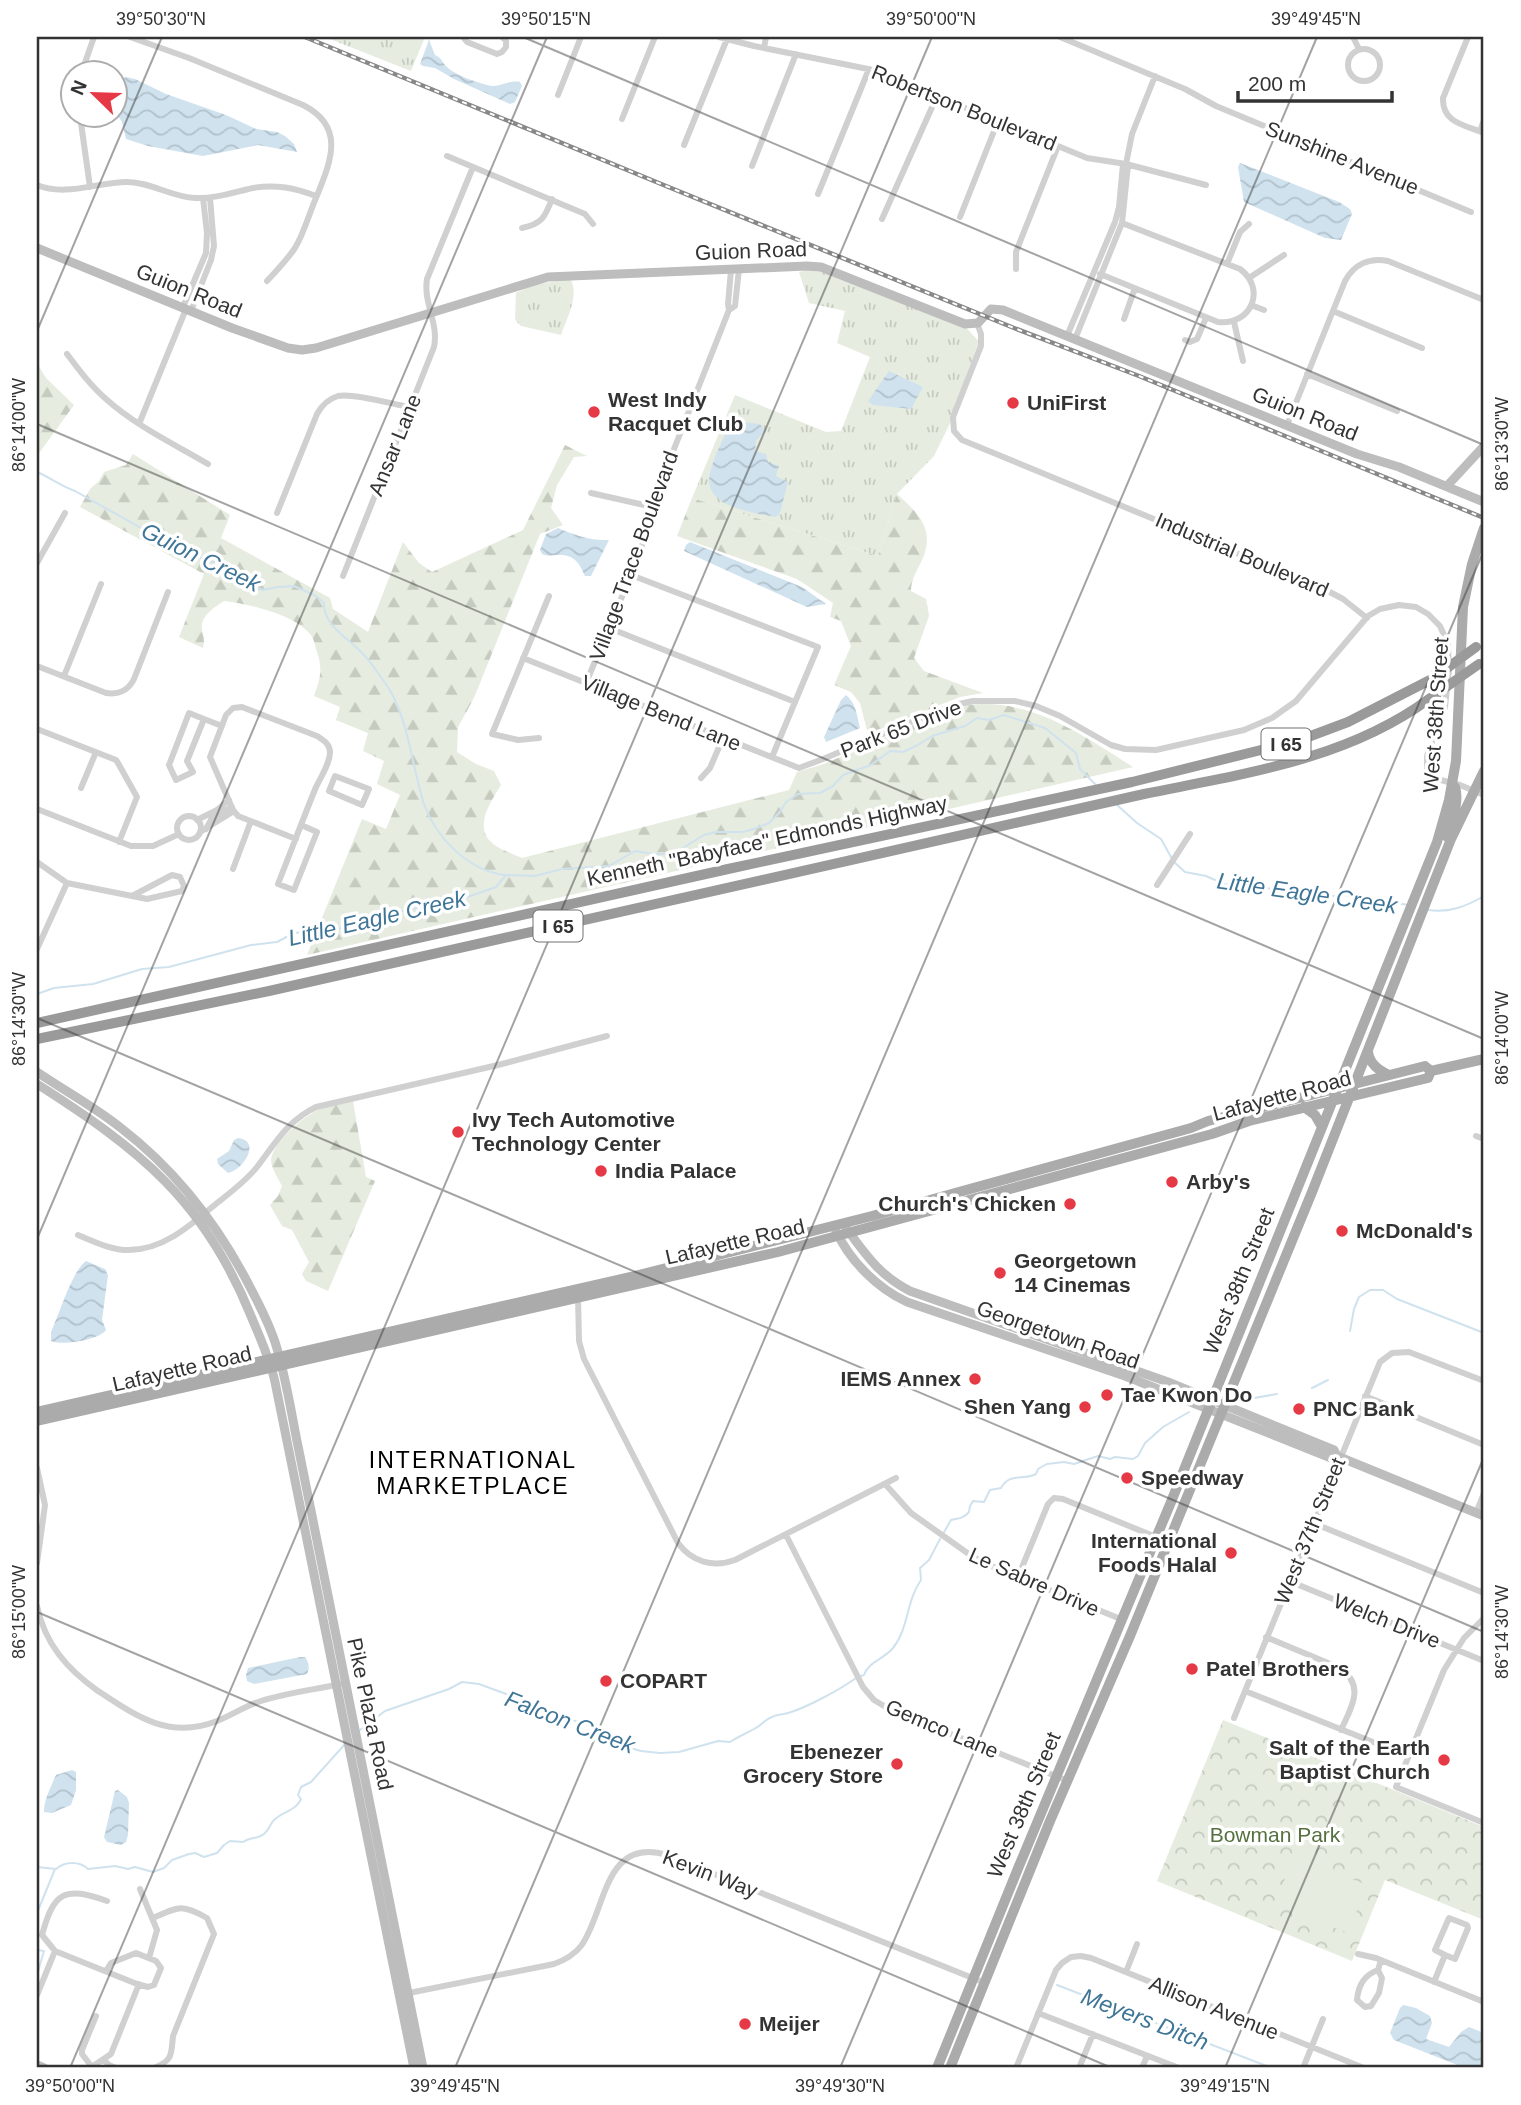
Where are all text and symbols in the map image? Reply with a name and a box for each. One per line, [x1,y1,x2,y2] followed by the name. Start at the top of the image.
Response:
[116,9,206,29] text: 39°50'30"N
[501,9,591,29] text: 39°50'15"N
[886,9,976,29] text: 39°50'00"N
[1271,9,1361,29] text: 39°49'45"N
[60,60,130,130] north arrow
[868,60,1060,155] street label: Robertson Boulevard
[1238,60,1392,104] scale bar
[1248,72,1306,95] text: 200 m
[66,77,91,98] text: N
[1262,116,1422,199] street label: Sunshine Avenue
[695,237,807,264] street label: Guion Road
[133,259,245,322] street label: Guion Road
[9,378,29,472] text: 86°14'00"W
[1249,382,1361,445] street label: Guion Road
[608,388,743,435] place label: West Indy Racquet Club
[364,391,425,499] street label: Ansar Lane
[1027,391,1106,414] place label: UniFirst
[1005,395,1021,411] marker: UniFirst
[1492,397,1512,491] text: 86°13'30"W
[586,404,602,420] marker: West Indy Racquet Club
[585,448,682,664] street label: Village Trace Boulevard
[1152,508,1332,601] street label: Industrial Boulevard
[137,517,266,598] water label: Guion Creek
[1419,636,1452,794] street label: West 38th Street
[578,670,744,755] street label: Village Bend Lane
[837,695,964,762] street label: Park 65 Drive
[1262,729,1310,760] road number: I 65
[585,791,949,890] street label: Kenneth "Babyface" Edmonds Highway
[1215,867,1400,919] water label: Little Eagle Creek
[286,885,470,951] water label: Little Eagle Creek
[534,910,582,942] road number: I 65
[9,972,29,1066] text: 86°14'30"W
[1492,991,1512,1085] text: 86°14'00"W
[1210,1066,1354,1125] street label: Lafayette Road
[472,1108,675,1155] place label: Ivy Tech Automotive Technology Center
[450,1124,466,1140] marker: Ivy Tech Automotive Technology Center
[615,1159,736,1182] place label: India Palace
[593,1163,609,1179] marker: India Palace
[1186,1170,1251,1193] place label: Arby's
[1164,1174,1180,1190] marker: Arby's
[878,1192,1056,1215] place label: Church's Chicken
[1062,1196,1078,1212] marker: Church's Chicken
[1199,1204,1278,1357] street label: West 38th Street
[663,1214,807,1269] street label: Lafayette Road
[1356,1219,1473,1242] place label: McDonald's
[1334,1223,1350,1239] marker: McDonald's
[1014,1249,1137,1296] place label: Georgetown 14 Cinemas
[992,1265,1008,1281] marker: Georgetown 14 Cinemas
[974,1296,1142,1373] street label: Georgetown Road
[110,1341,254,1396] street label: Lafayette Road
[840,1367,961,1390] place label: IEMS Annex
[967,1371,983,1387] marker: IEMS Annex
[1121,1383,1252,1406] place label: Tae Kwon Do
[1099,1387,1115,1403] marker: Tae Kwon Do
[964,1395,1071,1418] place label: Shen Yang
[1313,1397,1415,1420] place label: PNC Bank
[1077,1399,1093,1415] marker: Shen Yang
[1291,1401,1307,1417] marker: PNC Bank
[369,1447,577,1499] district label: INTERNATIONAL MARKETPLACE
[1270,1454,1349,1607] street label: West 37th Street
[1141,1466,1244,1489] place label: Speedway
[1119,1470,1135,1486] marker: Speedway
[1091,1529,1217,1576] place label: International Foods Halal
[966,1543,1103,1621] street label: Le Sabre Drive
[1223,1545,1239,1561] marker: International Foods Halal
[9,1565,29,1659] text: 86°15'00"W
[1492,1585,1512,1679] text: 86°14'30"W
[1331,1589,1444,1652] street label: Welch Drive
[343,1636,398,1792] street label: Pike Plaza Road
[1206,1657,1350,1680] place label: Patel Brothers
[1184,1661,1200,1677] marker: Patel Brothers
[620,1669,707,1692] place label: COPART
[598,1673,614,1689] marker: COPART
[501,1685,640,1759] water label: Falcon Creek
[882,1694,1002,1763] street label: Gemco Lane
[982,1728,1065,1881] street label: West 38th Street
[1269,1736,1430,1783] place label: Salt of the Earth Baptist Church
[743,1740,883,1787] place label: Ebenezer Grocery Store
[1436,1752,1452,1768] marker: Salt of the Earth Baptist Church
[889,1756,905,1772] marker: Ebenezer Grocery Store
[1210,1823,1341,1846] park label: Bowman Park
[660,1845,761,1902] street label: Kevin Way
[1146,1971,1282,2044] street label: Allison Avenue
[1078,1983,1212,2055] water label: Meyers Ditch
[759,2012,820,2035] place label: Meijer
[737,2016,753,2032] marker: Meijer
[25,2076,115,2096] text: 39°50'00"N
[410,2076,500,2096] text: 39°49'45"N
[795,2076,885,2096] text: 39°49'30"N
[1180,2076,1270,2096] text: 39°49'15"N

